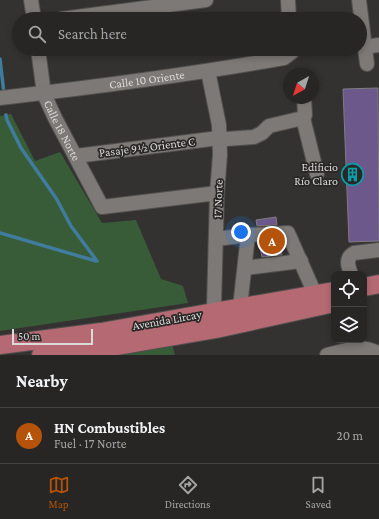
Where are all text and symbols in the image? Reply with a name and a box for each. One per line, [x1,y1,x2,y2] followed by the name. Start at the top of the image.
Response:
[12,12,367,56] search box
[26,23,48,45] icon: search
[58,26,127,42] text: Search here
[108,67,185,92] street label: Calle 10 Oriente
[283,68,319,104] north arrow
[41,98,83,163] street label: Calle 18 Norte
[98,134,196,160] street label: Pasaje 9½ Oriente C
[294,160,338,188] place label: Edificio Río Claro
[340,161,366,187] building icon: Edificio Río Claro
[210,179,226,219] street label: 17 Norte
[231,222,251,242] your location
[259,226,285,256] pin: A
[331,271,367,343] map controls
[331,271,367,307] button: locate
[131,307,203,333] street label: Avenida Lircay
[331,307,367,343] button: layers
[12,327,93,346] scale bar
[18,330,40,342] text: 50 m
[16,372,68,391] text: Nearby
[54,420,165,436] text: HN Combustibles
[25,428,33,443] text: A
[337,428,363,443] text: 20 m
[54,436,126,451] text: Fuel · 17 Norte
[48,474,70,510] tab: Map
[165,474,210,510] tab: Directions
[306,474,331,510] tab: Saved

